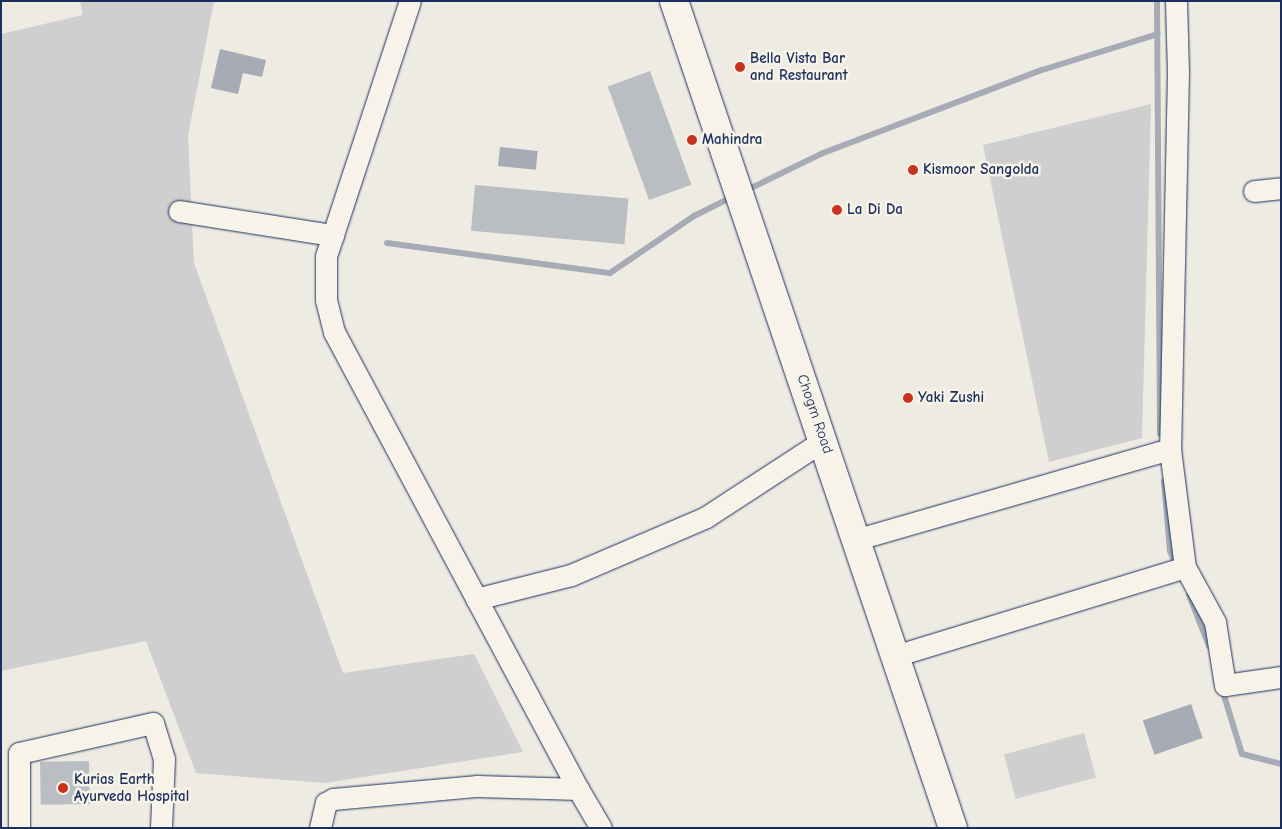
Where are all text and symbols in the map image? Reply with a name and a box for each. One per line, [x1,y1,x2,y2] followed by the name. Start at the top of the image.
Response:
[750,49,848,84] place label: Bella Vista Bar and Restaurant
[734,61,746,73] marker: Bella Vista Bar and Restaurant
[702,131,762,149] place label: Mahindra
[686,134,698,146] marker: Mahindra
[923,161,1039,179] place label: Kismoor Sangolda
[907,164,919,176] marker: Kismoor Sangolda
[847,201,903,219] place label: La Di Da
[831,204,843,216] marker: La Di Da
[793,372,837,456] street label: Chogm Road
[918,389,984,407] place label: Yaki Zushi
[902,392,914,404] marker: Yaki Zushi
[74,770,189,805] place label: Kurias Earth Ayurveda Hospital
[56,781,70,795] marker: Kurias Earth Ayurveda Hospital

